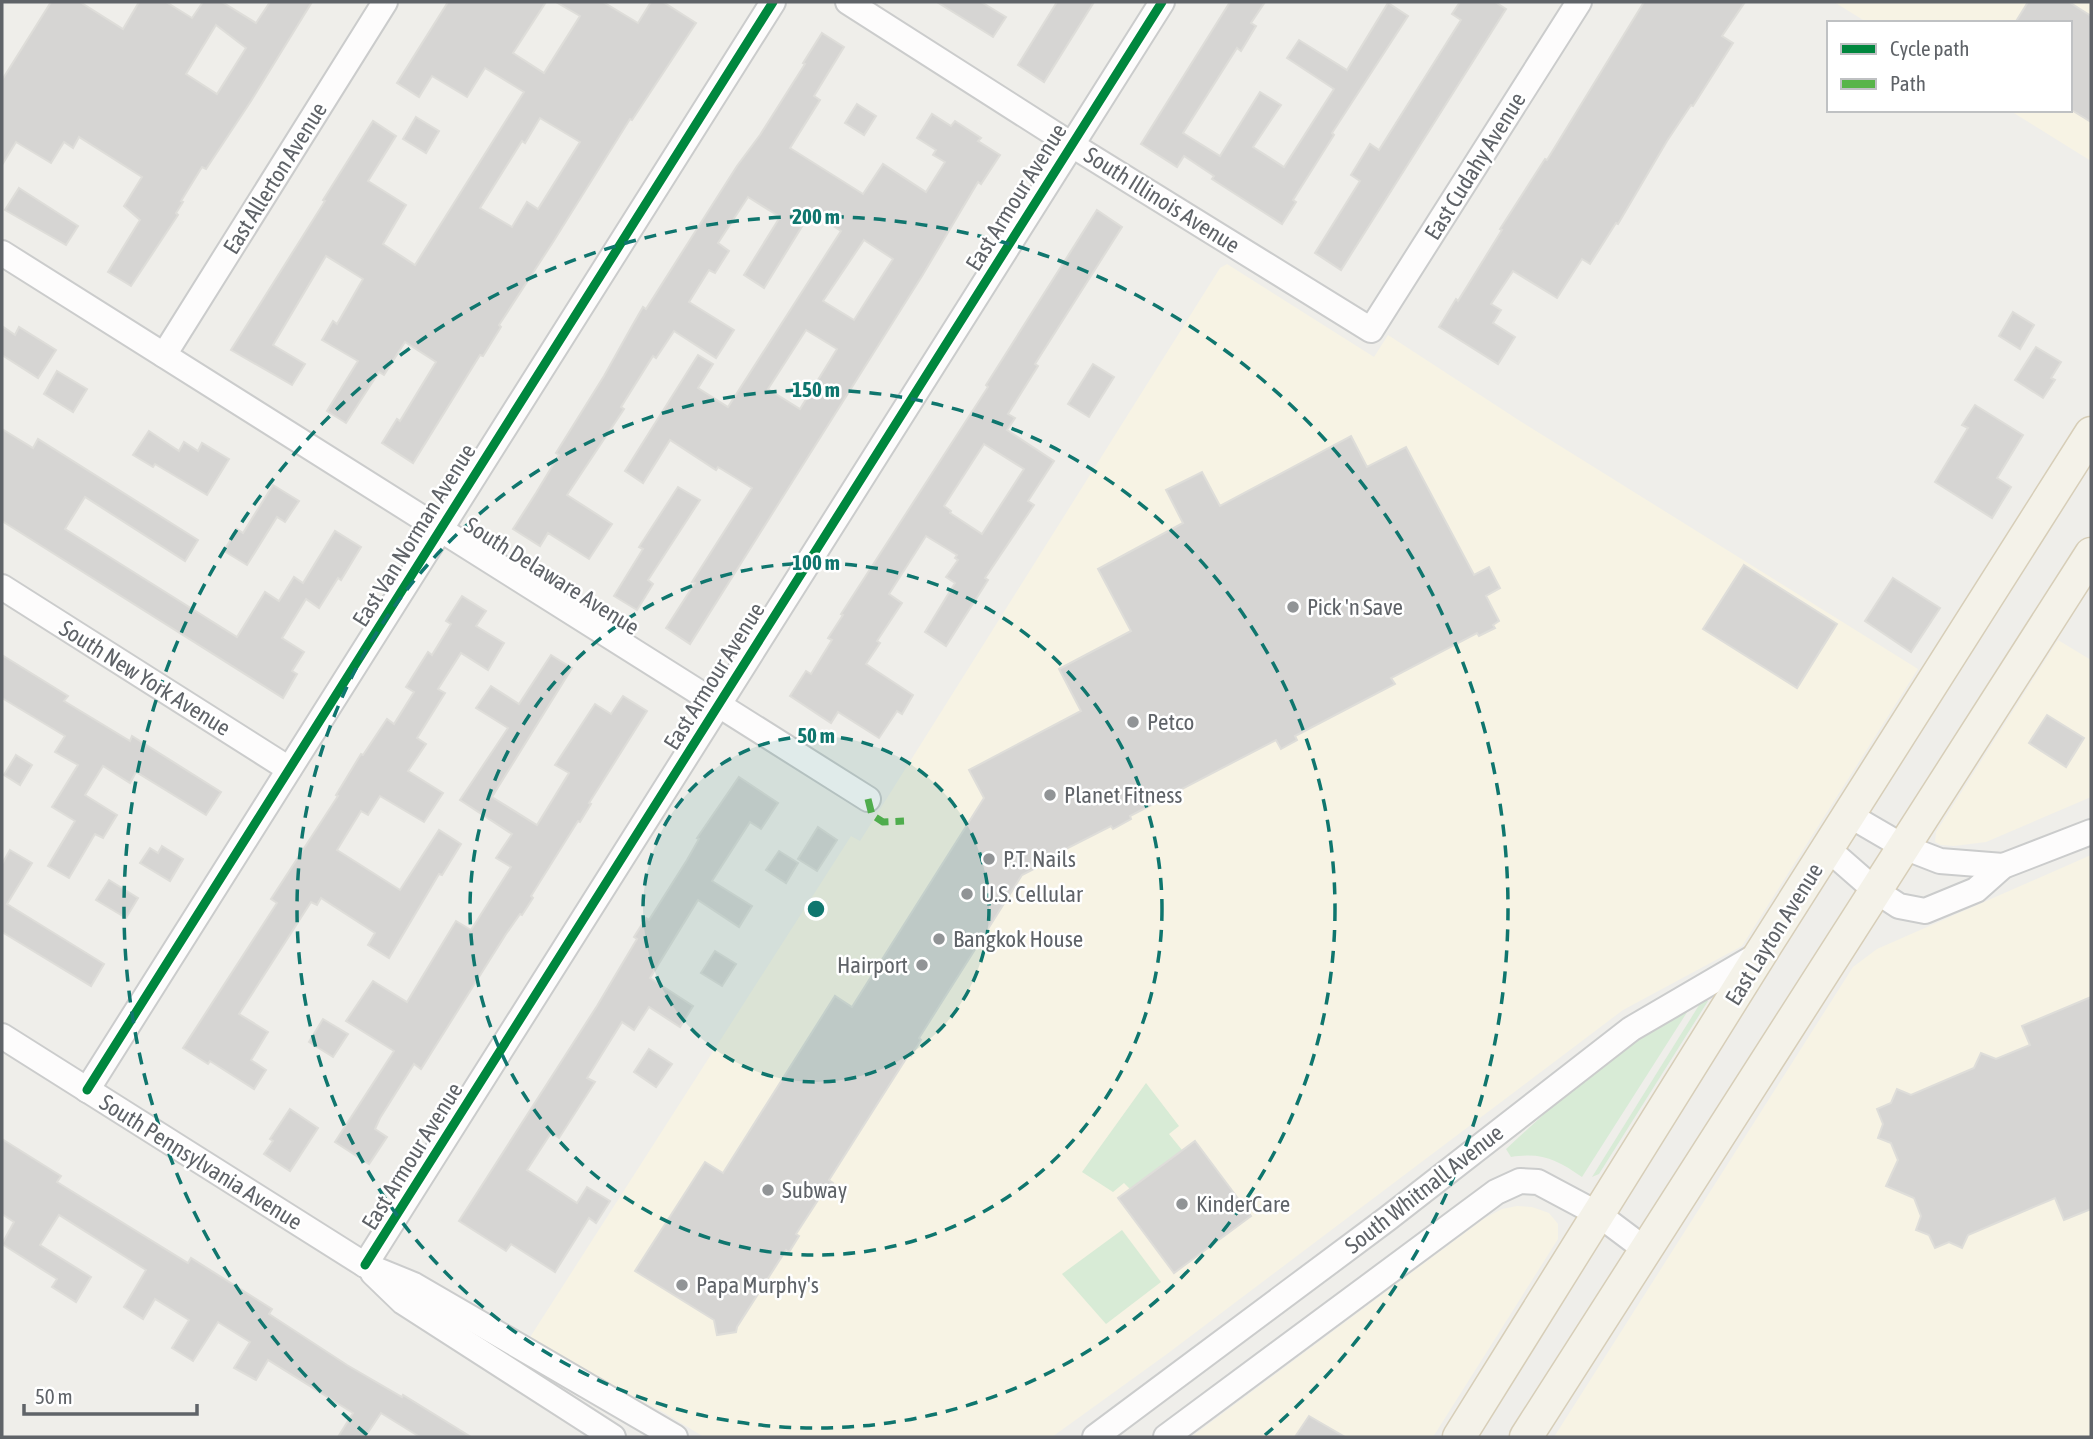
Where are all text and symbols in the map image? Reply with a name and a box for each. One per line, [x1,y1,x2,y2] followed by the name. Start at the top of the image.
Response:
[1827,21,2072,112] legend
[1890,36,1969,60] text: Cycle path
[1890,71,1926,95] text: Path
[1419,87,1531,245] street label: East Cudahy Avenue
[218,97,332,259] street label: East Allerton Avenue
[960,119,1072,275] street label: East Armour Avenue
[1080,142,1244,258] street label: South Illinois Avenue
[792,204,840,228] text: 200 m
[792,377,840,401] text: 150 m
[347,439,481,631] street label: East Van Norman Avenue
[460,512,644,640] street label: South Delaware Avenue
[792,550,840,574] text: 100 m
[1307,594,1403,620] place label: Pick 'n Save
[658,598,770,754] street label: East Armour Avenue
[1285,599,1301,615] marker: Pick 'n Save
[55,615,235,741] street label: South New York Avenue
[1147,709,1194,735] place label: Petco
[1125,714,1141,730] marker: Petco
[797,723,835,747] text: 50 m
[1064,782,1182,808] place label: Planet Fitness
[1042,787,1058,803] marker: Planet Fitness
[1003,846,1076,872] place label: P.T. Nails
[981,851,997,867] marker: P.T. Nails
[1720,858,1828,1010] street label: East Layton Avenue
[981,881,1084,907] place label: U.S. Cellular
[959,886,975,902] marker: U.S. Cellular
[804,897,828,921] centre of rings
[953,926,1083,952] place label: Bangkok House
[931,931,947,947] marker: Bangkok House
[837,952,908,978] place label: Hairport
[914,957,930,973] marker: Hairport
[356,1078,468,1234] street label: East Armour Avenue
[95,1089,307,1235] street label: South Pennsylvania Avenue
[1340,1119,1508,1259] street label: South Whitnall Avenue
[782,1177,847,1203] place label: Subway
[760,1182,776,1198] marker: Subway
[1196,1191,1290,1217] place label: KinderCare
[1174,1196,1190,1212] marker: KinderCare
[696,1272,819,1298] place label: Papa Murphy's
[674,1277,690,1293] marker: Papa Murphy's
[24,1372,198,1416] scale bar
[35,1384,73,1408] text: 50 m

